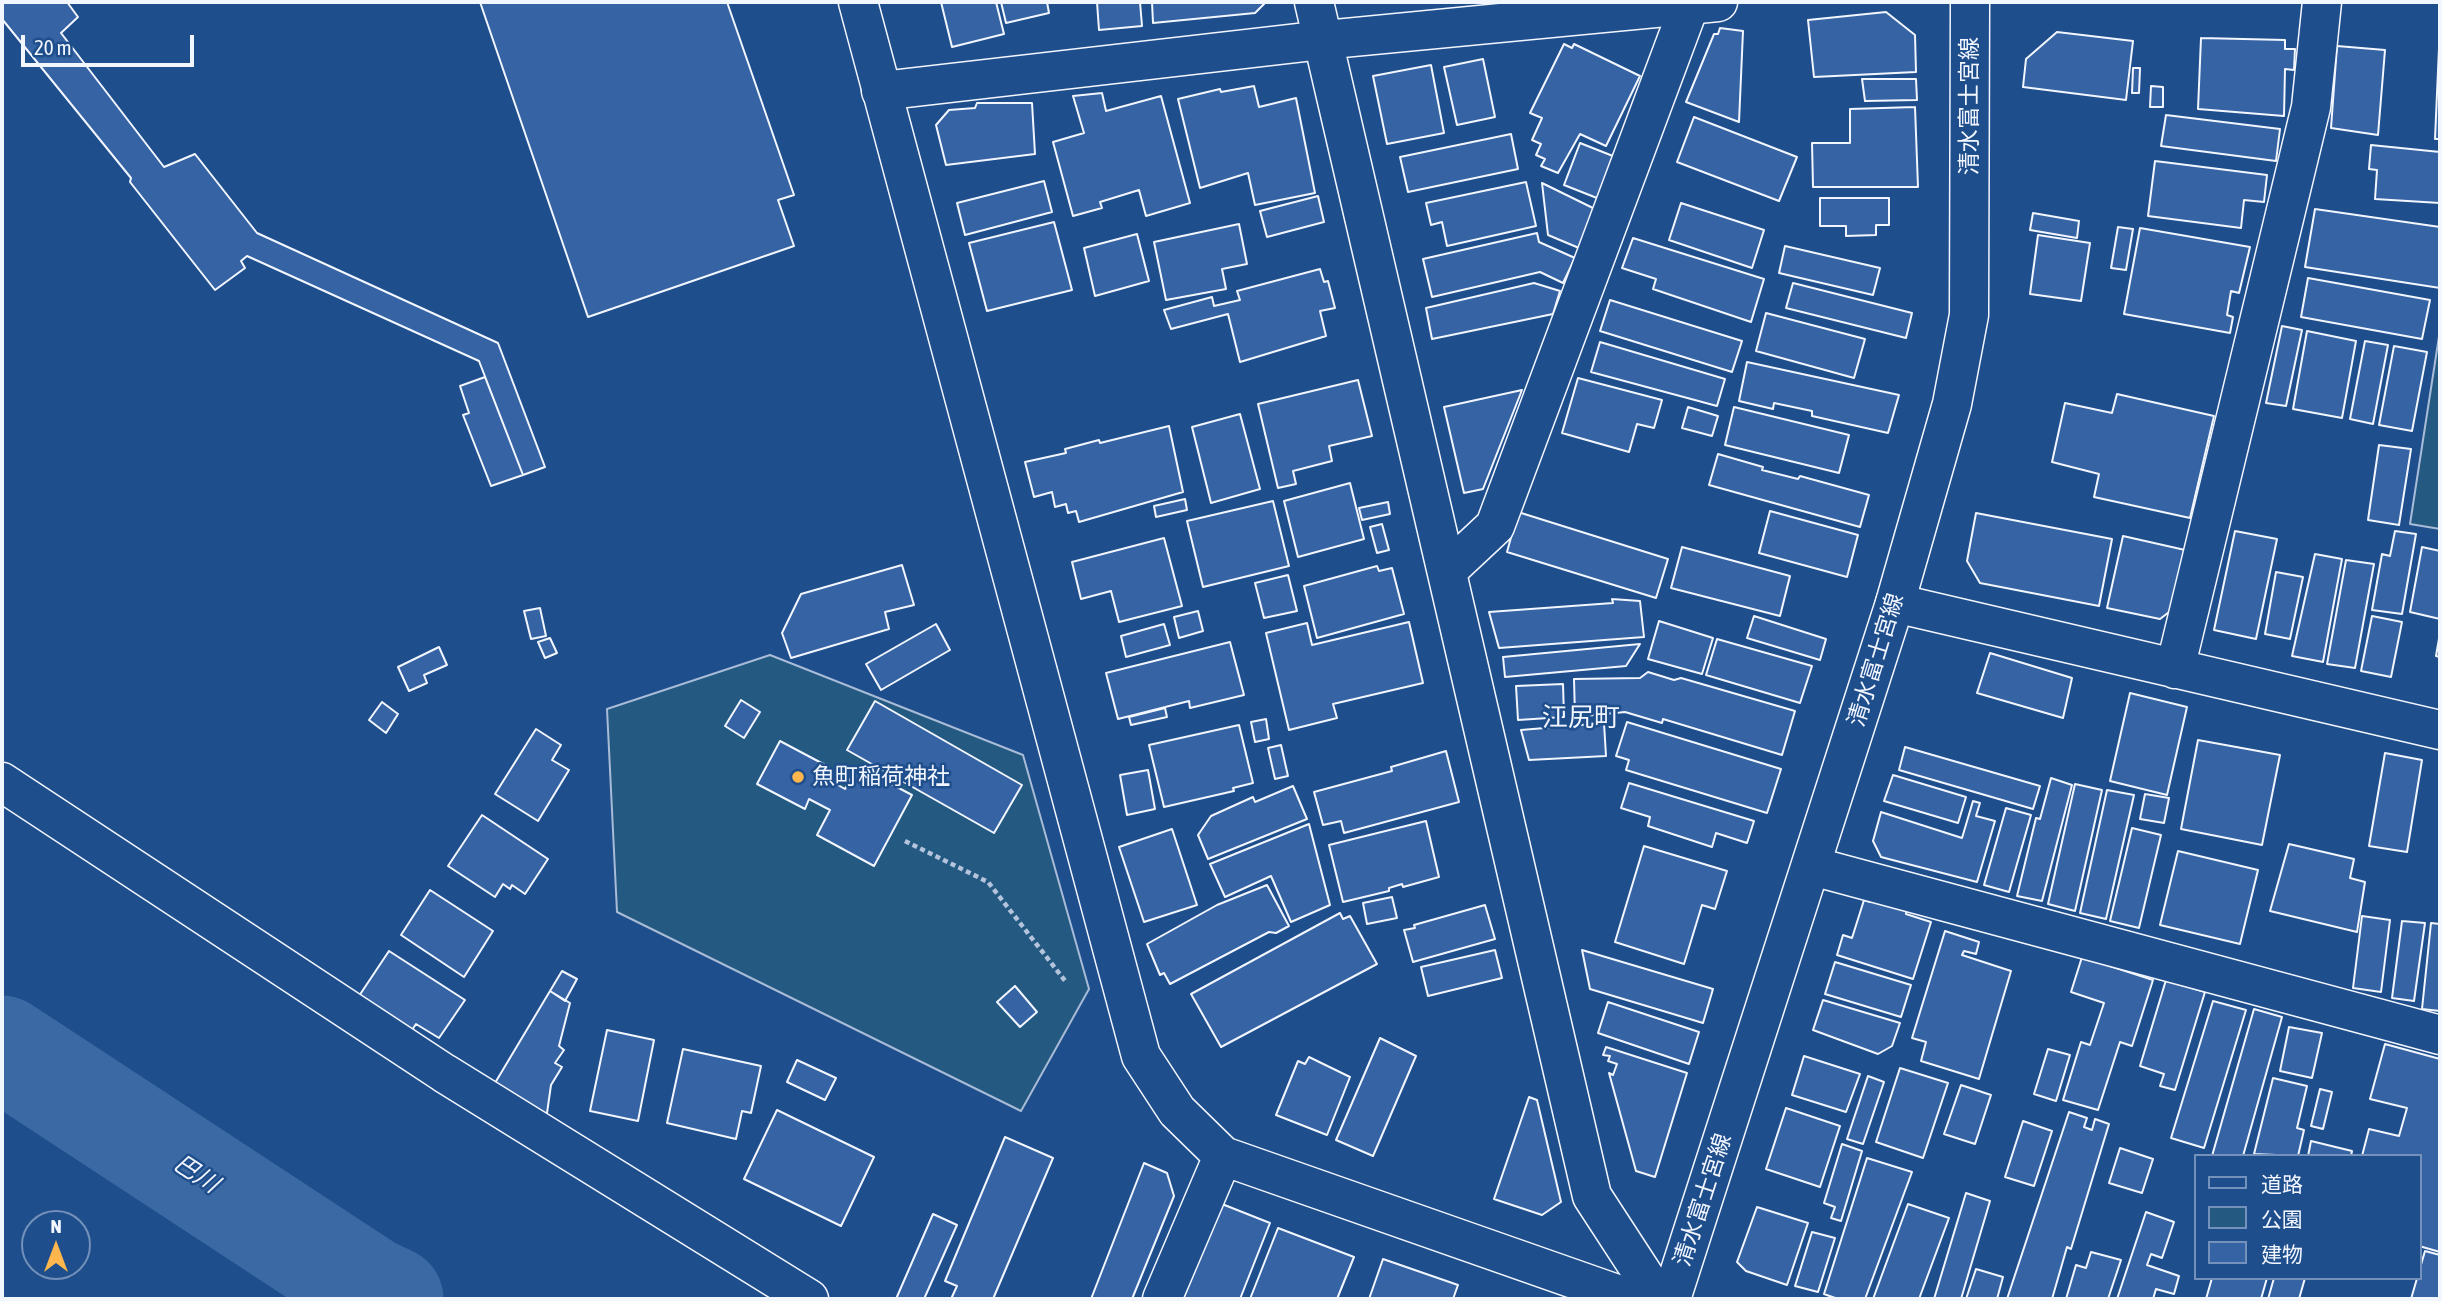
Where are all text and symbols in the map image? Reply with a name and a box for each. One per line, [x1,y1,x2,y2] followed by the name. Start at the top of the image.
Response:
[24,21,198,65] scale bar
[34,35,72,59] text: 20 m
[1956,37,1984,175] street label: 清水富士宮線
[1843,590,1909,730] street label: 清水富士宮線
[1542,702,1620,734] district label: 江尻町
[812,763,950,791] place label: 魚町稲荷神社
[790,769,806,785] marker: 魚町稲荷神社
[1669,1130,1737,1270] street label: 清水富士宮線
[168,1149,224,1199] water label: 巴川
[2194,1154,2421,1280] legend
[2261,1172,2303,1196] text: 道路
[2261,1207,2303,1231] text: 公園
[21,1210,91,1280] north arrow
[50,1215,62,1237] text: N
[2261,1242,2303,1266] text: 建物

